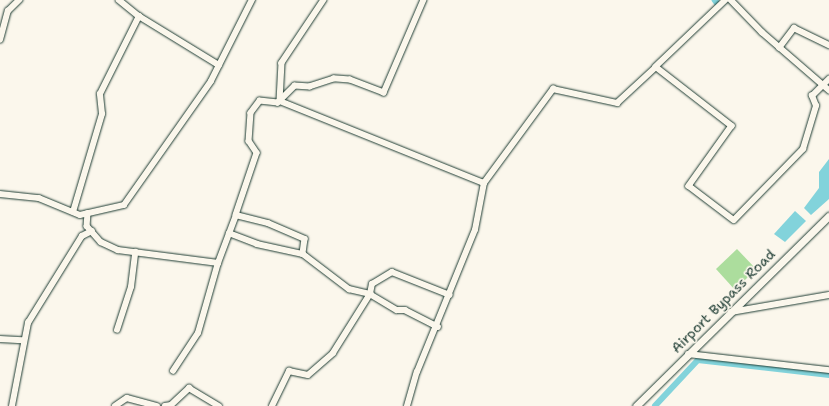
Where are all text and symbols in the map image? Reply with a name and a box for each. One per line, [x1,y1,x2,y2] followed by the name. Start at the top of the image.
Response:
[668,246,778,356] street label: Airport Bypass Road

